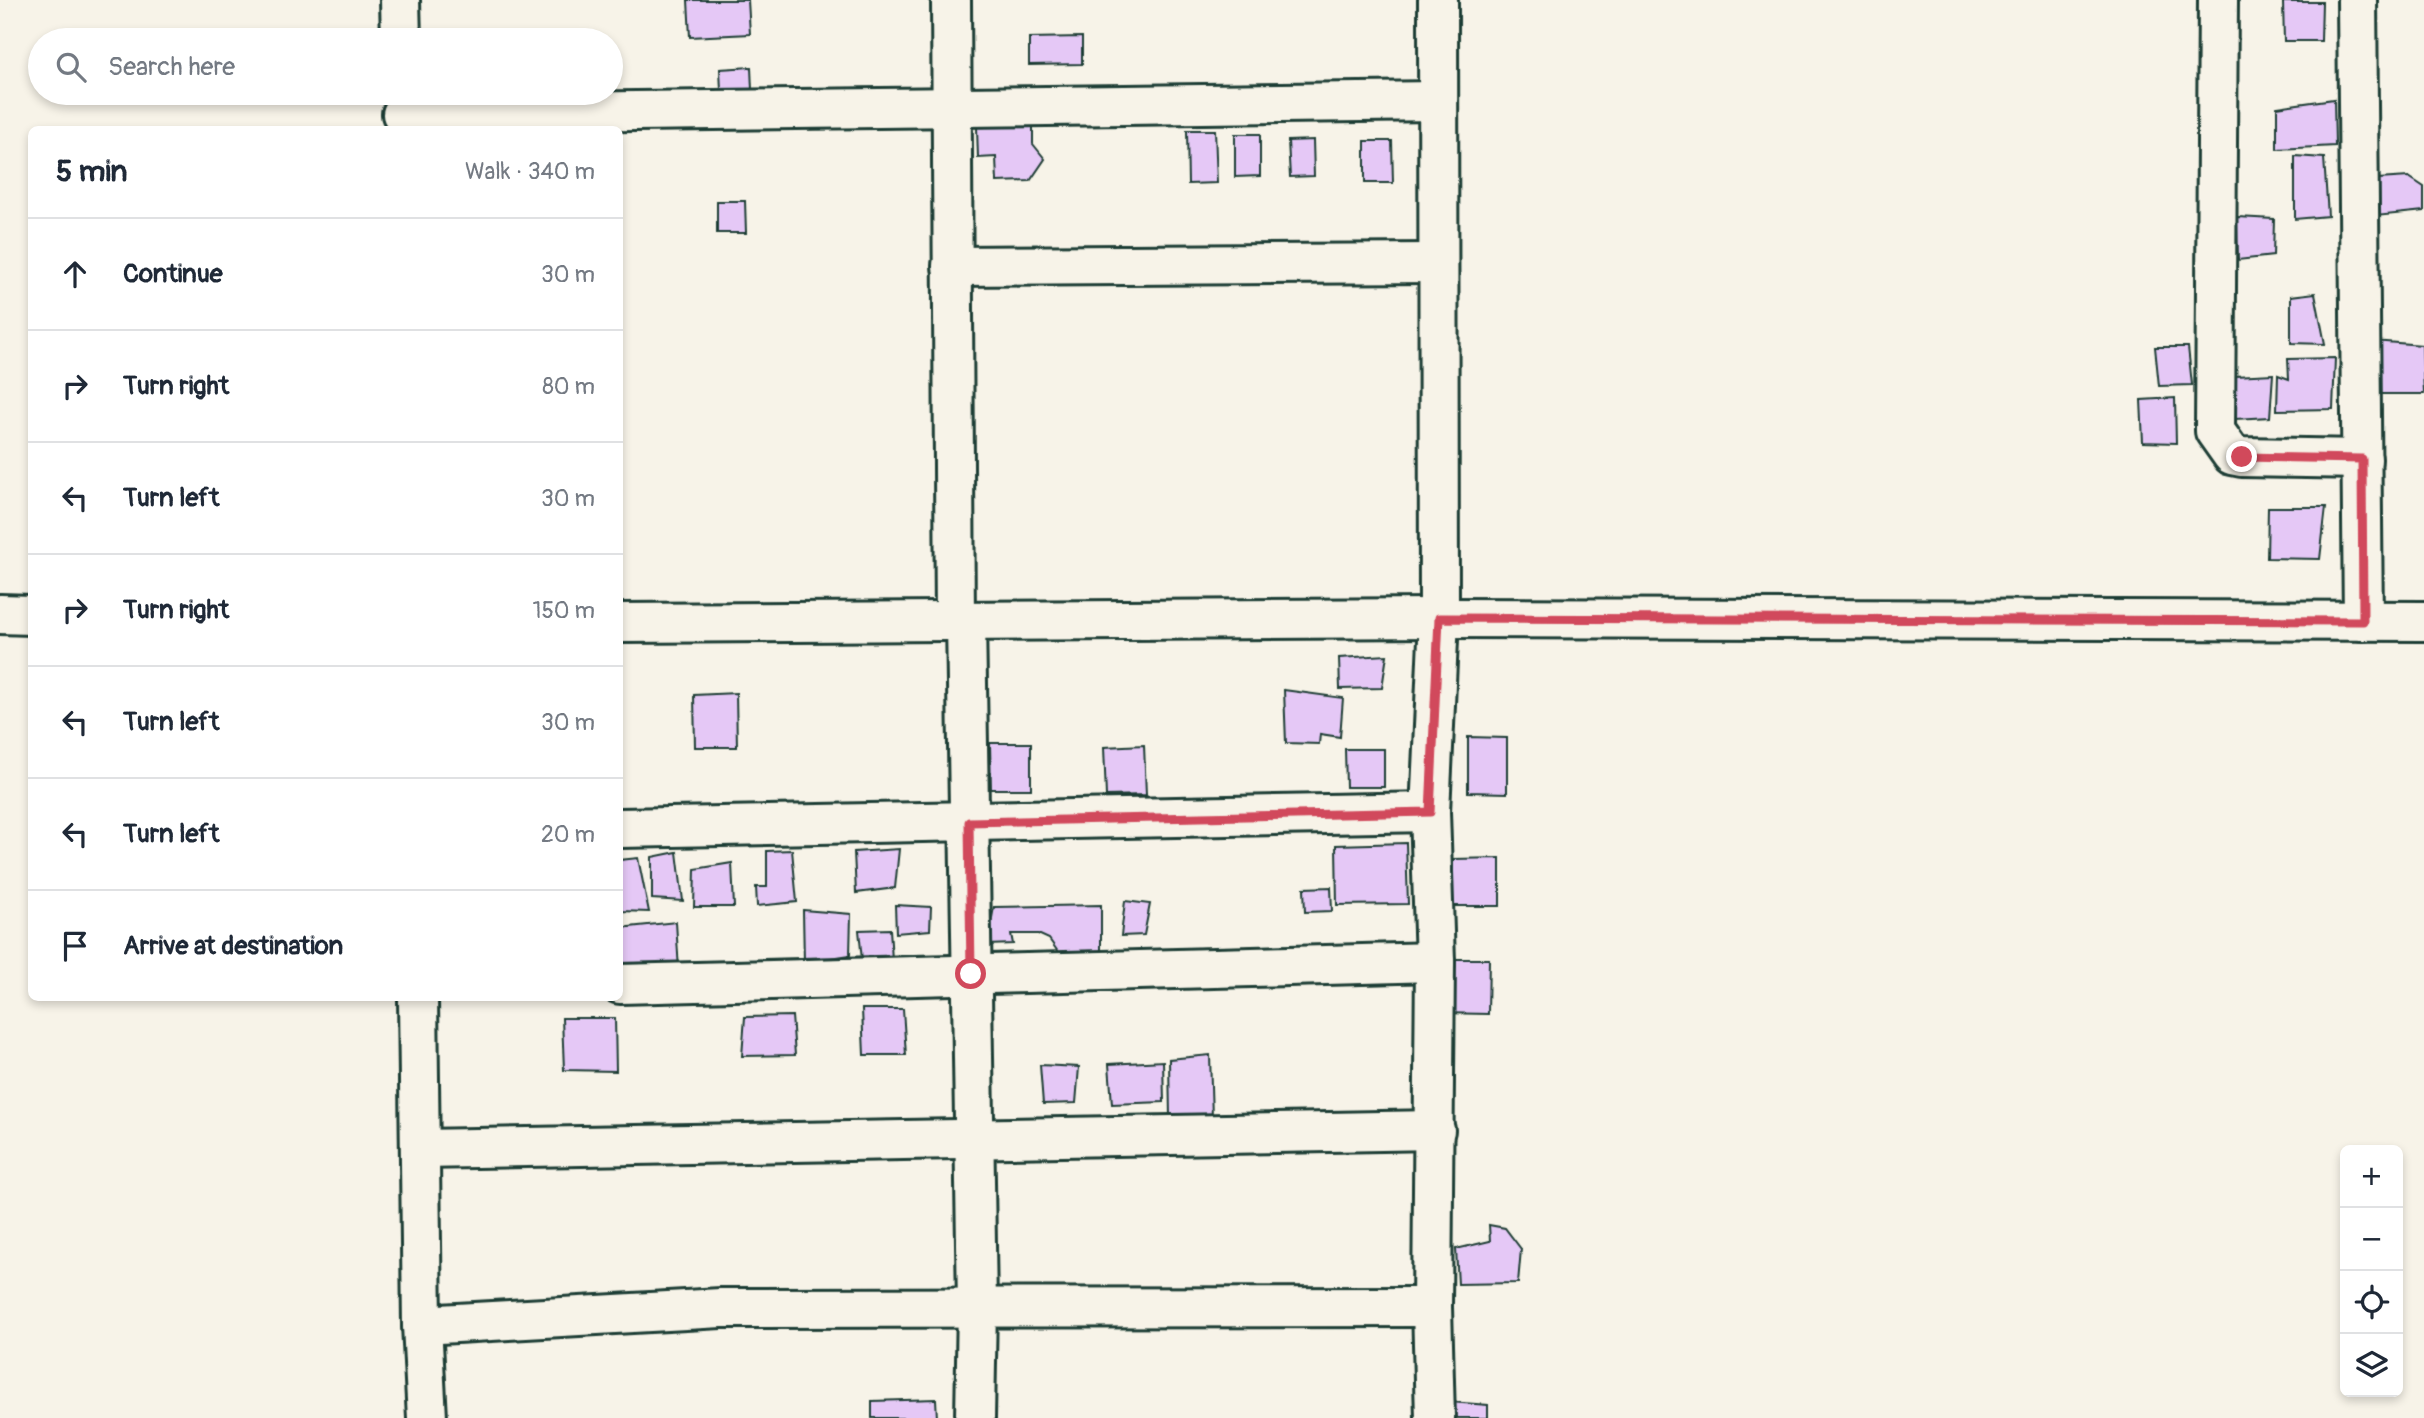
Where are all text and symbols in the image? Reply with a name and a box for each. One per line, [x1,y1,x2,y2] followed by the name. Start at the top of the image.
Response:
[28,28,623,105] search box
[52,48,90,86] icon: search
[108,51,235,83] text: Search here
[56,153,127,190] text: 5 min
[465,157,595,186] text: Walk · 340 m
[56,255,94,293] icon: ahead
[123,258,223,290] text: Continue
[541,260,595,289] text: 30 m
[56,367,94,405] icon: right
[123,370,229,402] text: Turn right
[542,372,595,401] text: 80 m
[2226,441,2257,472] route end
[56,479,94,517] icon: left
[123,482,219,514] text: Turn left
[541,484,595,513] text: 30 m
[56,591,94,629] icon: right
[123,594,229,626] text: Turn right
[532,596,595,625] text: 150 m
[56,703,94,741] icon: left
[123,706,219,738] text: Turn left
[541,708,595,737] text: 30 m
[56,815,94,853] icon: left
[123,818,219,850] text: Turn left
[541,820,595,849] text: 20 m
[56,927,94,965] icon: arrive
[123,930,343,962] text: Arrive at destination
[955,958,986,989] route start
[2340,1145,2403,1397] map controls
[2340,1145,2403,1208] button: +
[2340,1208,2403,1271] button: −
[2340,1271,2403,1334] button: locate
[2340,1334,2403,1397] button: layers

